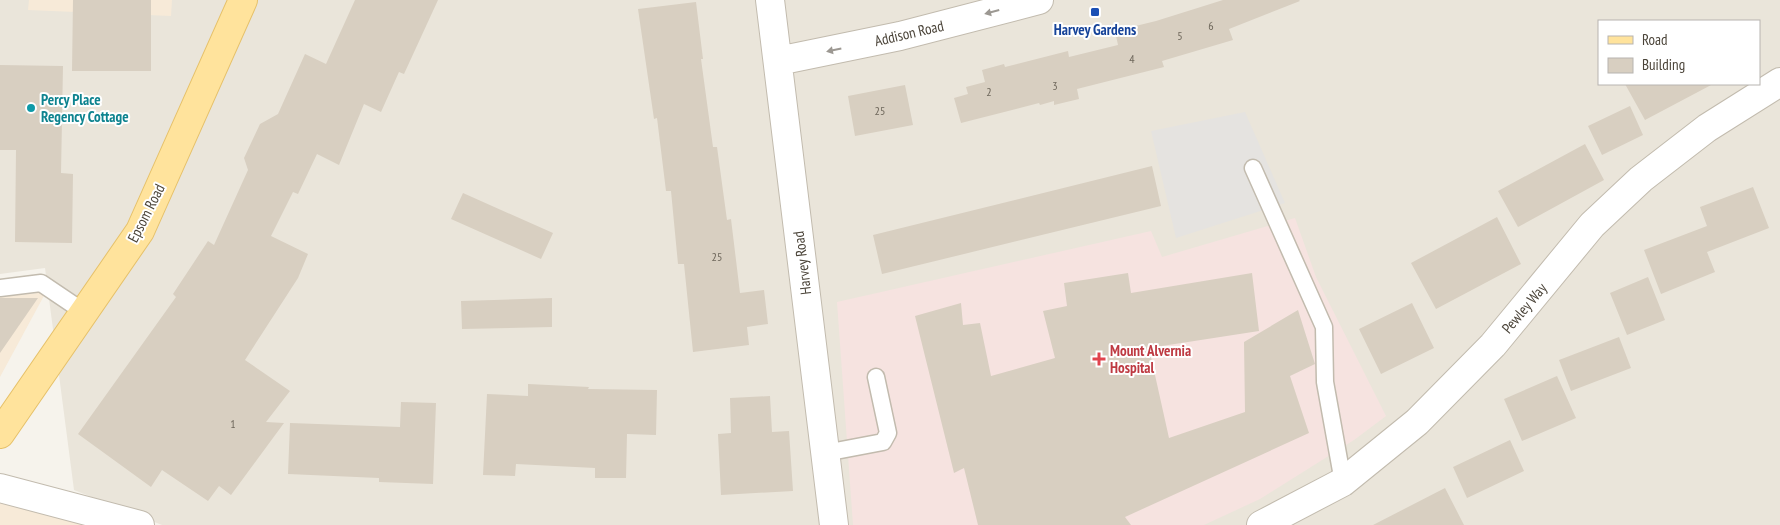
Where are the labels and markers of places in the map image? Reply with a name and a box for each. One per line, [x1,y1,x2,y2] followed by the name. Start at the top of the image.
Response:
[1089,6,1101,18] marker: Harvey Gardens
[1054,20,1136,39] place label: Harvey Gardens
[41,90,129,126] place label: Percy Place Regency Cottage
[25,102,37,114] marker: Percy Place Regency Cottage
[1110,341,1191,377] place label: Mount Alvernia Hospital
[1092,352,1106,366] marker: Mount Alvernia Hospital

